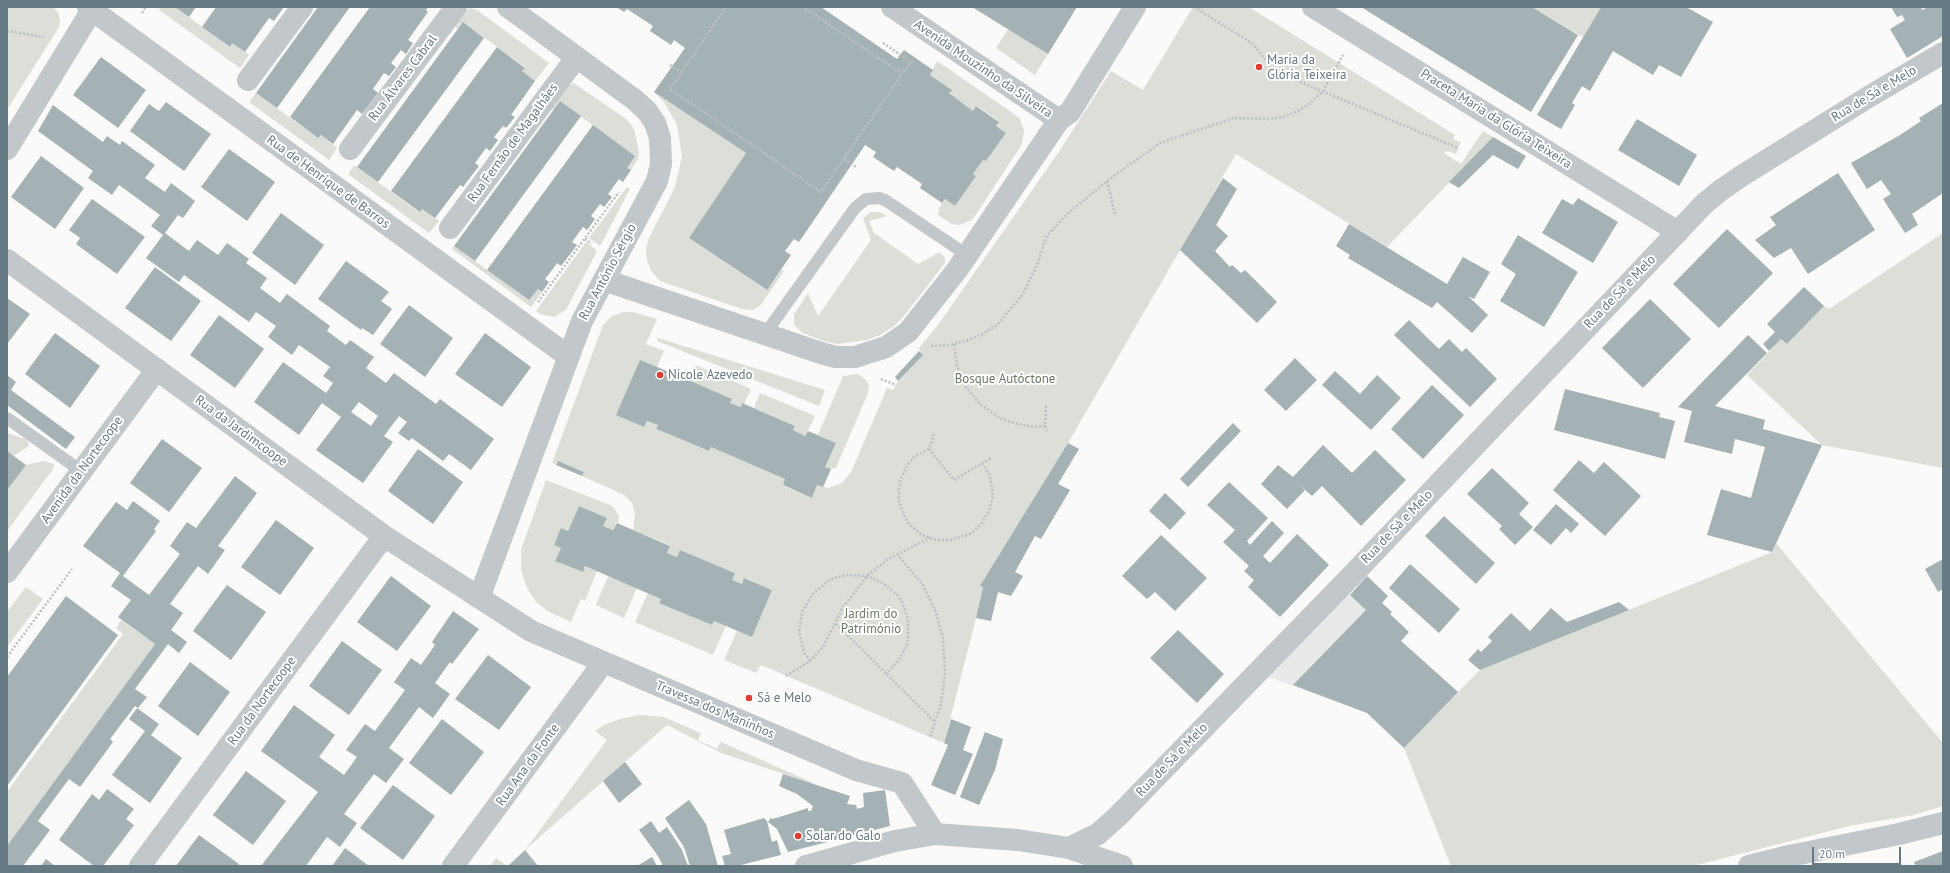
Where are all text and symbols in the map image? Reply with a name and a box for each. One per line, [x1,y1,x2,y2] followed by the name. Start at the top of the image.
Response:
[911,17,1055,121] street label: Avenida Mouzinho da Silveira
[365,32,441,124] street label: Rua Álvares Cabral
[1267,52,1347,83] place label: Maria da Glória Teixeira
[1254,62,1264,72] marker: Maria da Glória Teixeira
[1829,63,1919,125] street label: Rua de Sá e Melo
[1418,66,1574,172] street label: Praceta Maria da Glória Teixeira
[465,81,561,205] street label: Rua Fernão de Magalhães
[263,132,393,232] street label: Rua de Henrique de Barros
[576,221,640,323] street label: Rua António Sérgio
[1581,252,1659,332] street label: Rua de Sá e Melo
[668,367,753,383] place label: Nicole Azevedo
[655,370,665,380] marker: Nicole Azevedo
[955,371,1055,387] park label: Bosque Autóctone
[192,392,290,470] street label: Rua da Jardimcoope
[38,413,126,527] street label: Avenida da Nortecoope
[1358,487,1436,567] street label: Rua de Sá e Melo
[841,606,901,637] park label: Jardim do Património
[225,654,299,748] street label: Rua da Nortecoope
[653,678,777,742] street label: Travessa dos Maninhos
[757,690,812,706] place label: Sá e Melo
[744,693,754,703] marker: Sá e Melo
[1133,720,1211,800] street label: Rua de Sá e Melo
[493,721,563,809] street label: Rua Ana da Fonte
[806,828,881,844] place label: Solar do Galo
[793,831,803,841] marker: Solar do Galo
[1814,839,1903,865] scale bar
[1819,846,1845,861] text: 20 m

